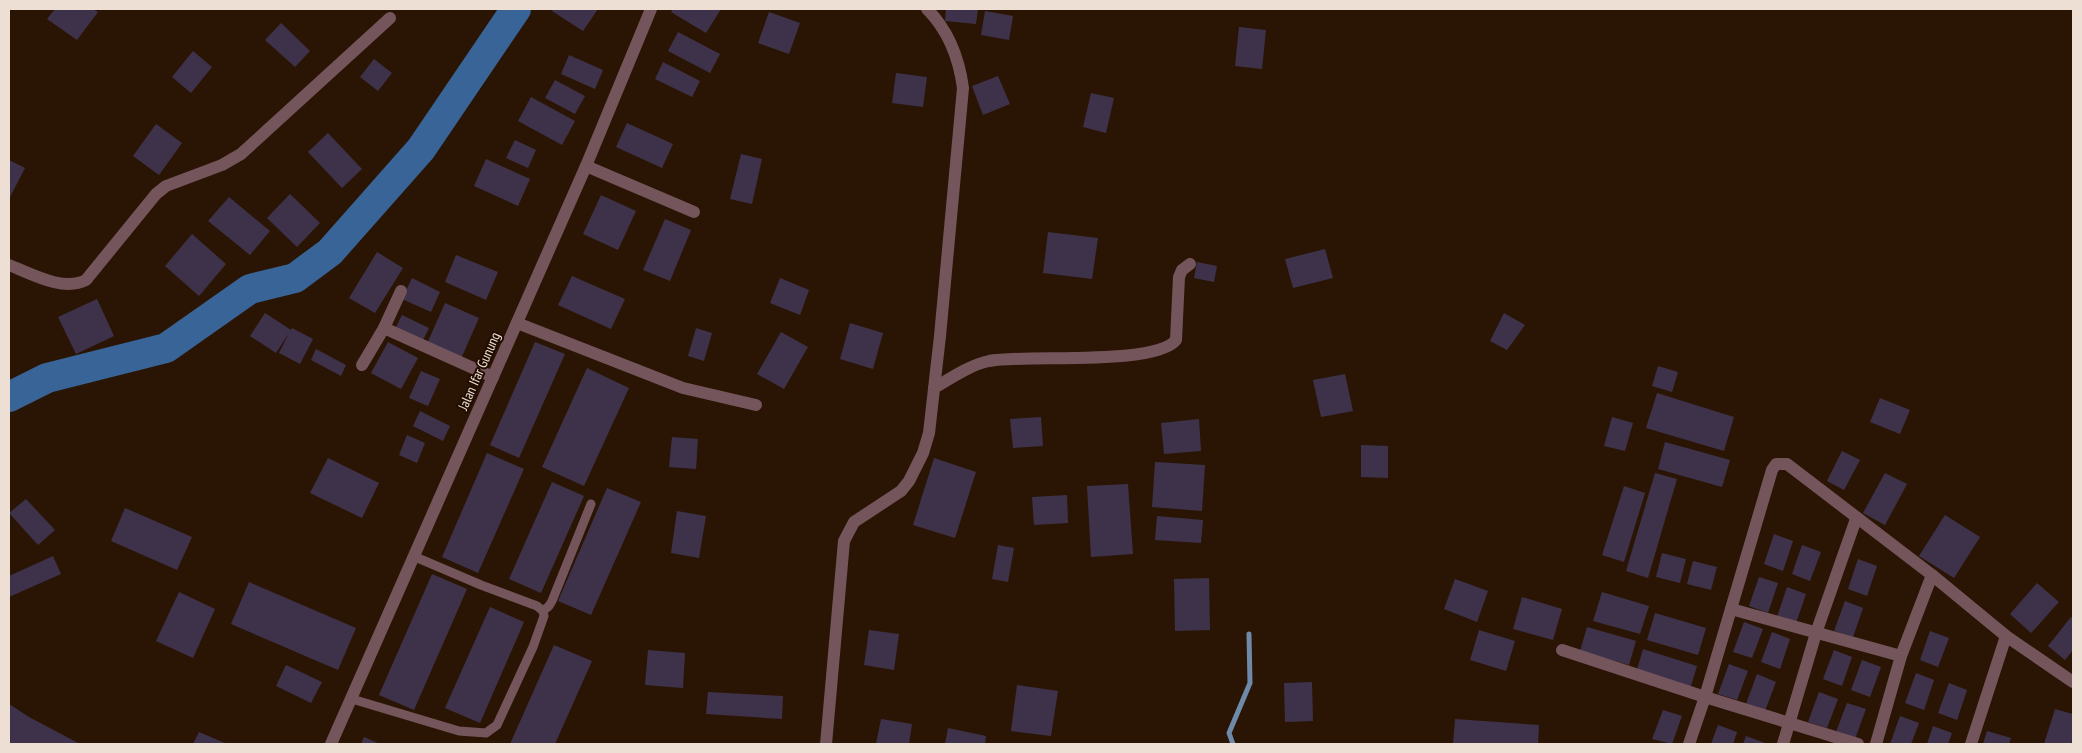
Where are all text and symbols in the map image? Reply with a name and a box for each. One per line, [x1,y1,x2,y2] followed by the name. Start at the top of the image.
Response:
[453,329,504,414] street label: Jalan Ifar Gunung

